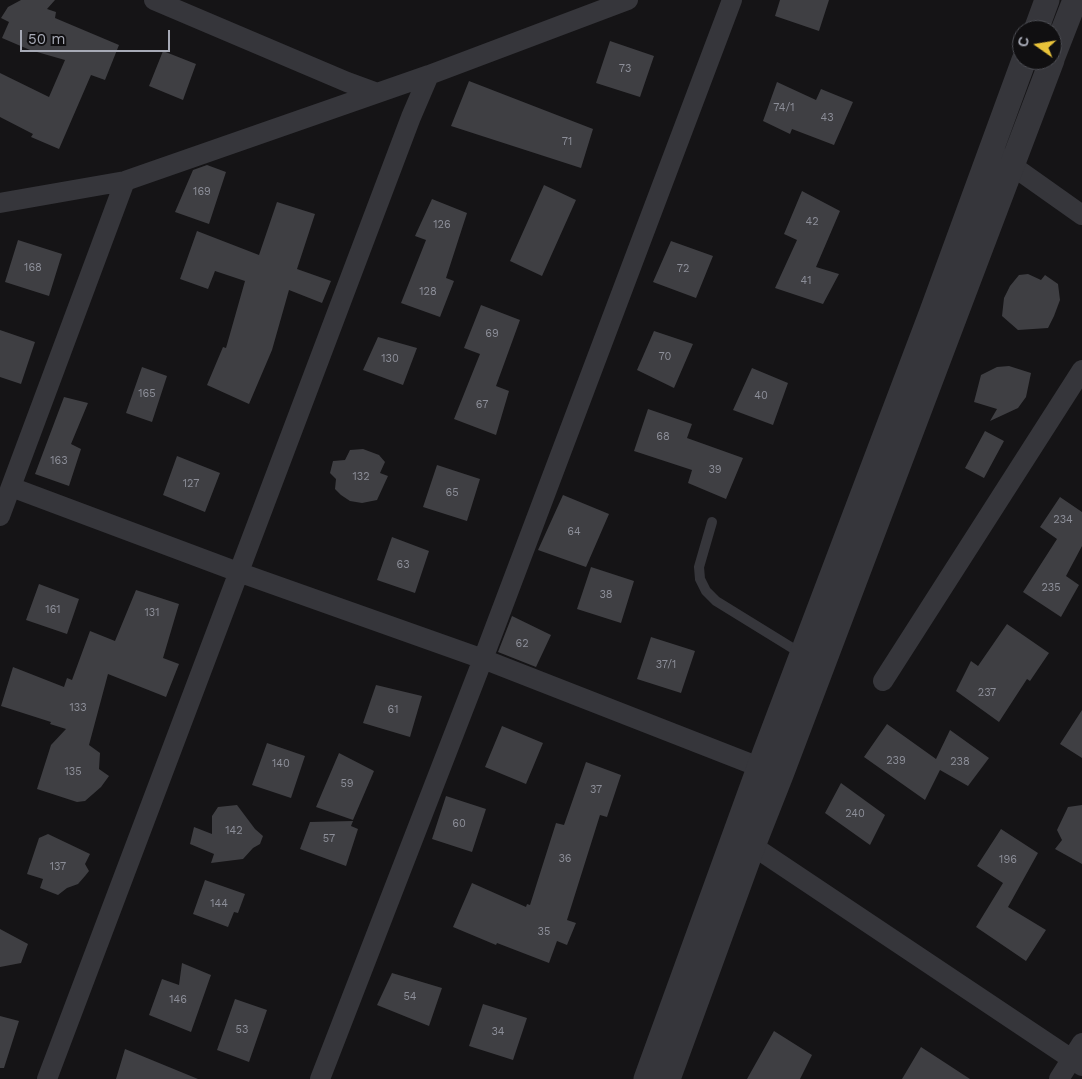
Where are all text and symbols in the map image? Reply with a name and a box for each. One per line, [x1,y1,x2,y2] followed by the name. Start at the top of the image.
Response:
[22,20,172,52] scale bar
[1012,20,1062,70] north arrow
[28,30,65,48] text: 50 m
[1014,35,1032,49] text: С
[619,62,631,76] house number: 73
[773,101,795,115] house number: 74/1
[820,111,834,125] house number: 43
[562,135,572,149] house number: 71
[193,185,211,199] house number: 169
[805,215,819,229] house number: 42
[433,218,451,232] house number: 126
[24,261,42,275] house number: 168
[677,262,689,276] house number: 72
[801,274,811,288] house number: 41
[419,285,437,299] house number: 128
[485,327,499,341] house number: 69
[659,350,671,364] house number: 70
[381,352,399,366] house number: 130
[138,387,156,401] house number: 165
[754,389,768,403] house number: 40
[476,398,488,412] house number: 67
[656,430,670,444] house number: 68
[50,454,68,468] house number: 163
[708,463,722,477] house number: 39
[352,470,370,484] house number: 132
[183,477,199,491] house number: 127
[445,486,459,500] house number: 65
[1053,513,1073,527] house number: 234
[567,525,581,539] house number: 64
[396,558,410,572] house number: 63
[1041,581,1061,595] house number: 235
[599,588,613,602] house number: 38
[45,603,61,617] house number: 161
[145,606,159,620] house number: 131
[515,637,529,651] house number: 62
[656,658,676,672] house number: 37/1
[978,686,996,700] house number: 237
[69,701,87,715] house number: 133
[388,703,398,717] house number: 61
[886,754,906,768] house number: 239
[950,755,970,769] house number: 238
[272,757,290,771] house number: 140
[64,765,82,779] house number: 135
[340,777,354,791] house number: 59
[590,783,602,797] house number: 37
[845,807,865,821] house number: 240
[452,817,466,831] house number: 60
[225,824,243,838] house number: 142
[323,832,335,846] house number: 57
[558,852,572,866] house number: 36
[999,853,1017,867] house number: 196
[50,860,66,874] house number: 137
[210,897,228,911] house number: 144
[538,925,550,939] house number: 35
[403,990,417,1004] house number: 54
[169,993,187,1007] house number: 146
[236,1023,248,1037] house number: 53
[491,1025,505,1039] house number: 34

